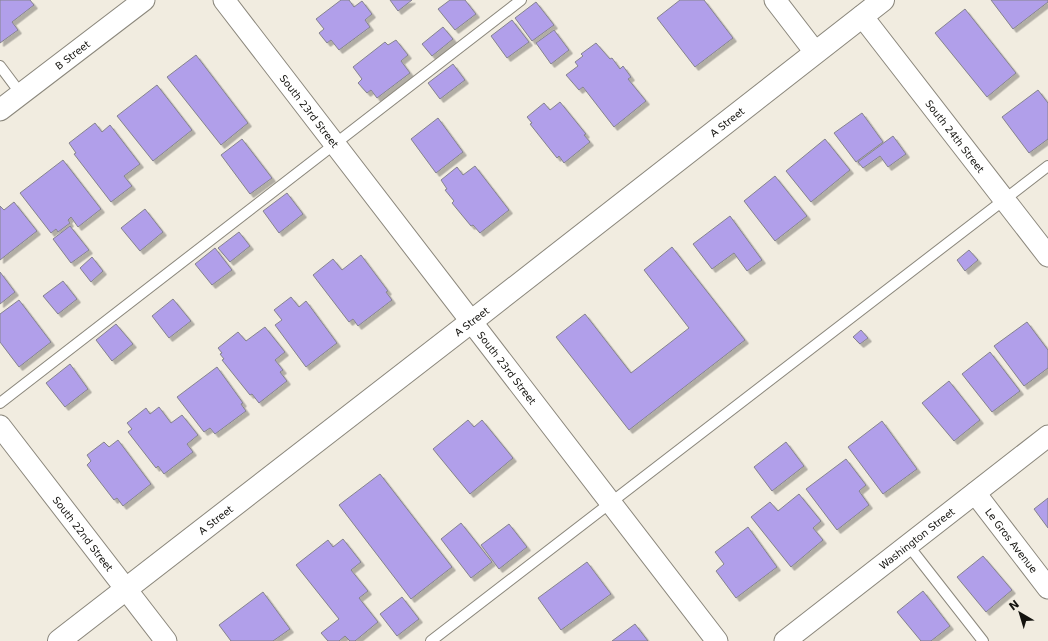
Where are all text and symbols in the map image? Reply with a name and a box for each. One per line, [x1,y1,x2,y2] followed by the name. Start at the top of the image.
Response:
[53,38,92,72] street label: B Street
[277,73,340,150] street label: South 23rd Street
[923,98,986,175] street label: South 24th Street
[708,105,747,139] street label: A Street
[453,305,491,338] street label: A Street
[475,330,538,407] street label: South 23rd Street
[50,494,115,574] street label: South 22nd Street
[196,503,235,537] street label: A Street
[877,506,957,571] street label: Washington Street
[983,507,1039,575] street label: Le Gros Avenue
[1000,593,1040,633] north arrow
[1007,598,1022,613] text: N

